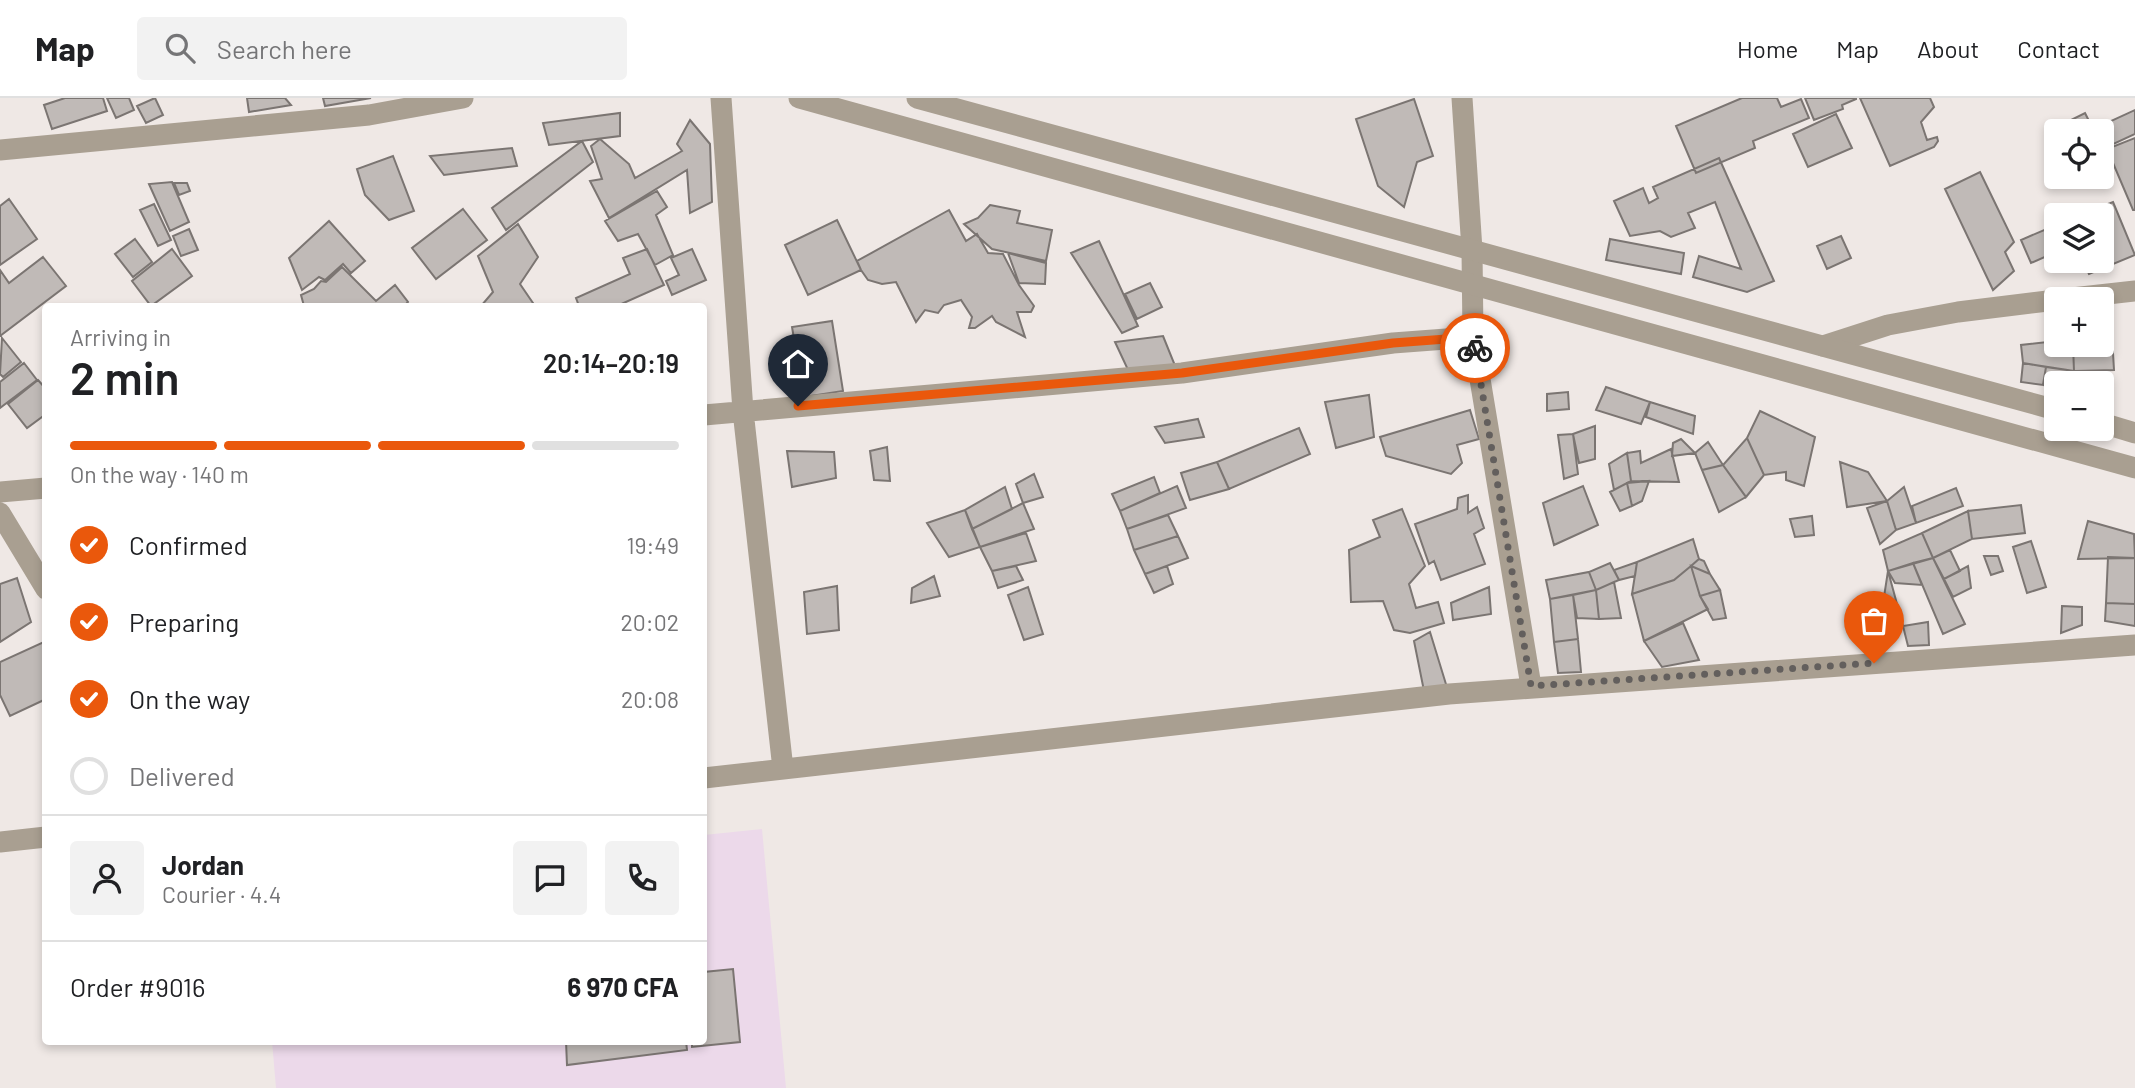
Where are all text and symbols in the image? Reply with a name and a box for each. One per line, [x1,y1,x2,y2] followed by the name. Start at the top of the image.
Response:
[137,17,627,80] search box
[35,28,95,68] text: Map
[161,29,199,67] icon: search
[217,33,352,64] text: Search here
[1737,34,1798,63] text: Home
[1836,34,1879,63] text: Map
[1917,34,1979,63] text: About
[2017,34,2100,63] text: Contact
[2044,119,2114,441] map controls
[2044,119,2114,189] button: locate
[2044,203,2114,273] button: layers
[2044,287,2114,357] button: +
[1440,313,1510,383] courier
[70,323,171,351] text: Arriving in
[1456,329,1494,367] icon: bike
[768,334,828,406] pin
[779,345,817,383] icon: home
[543,347,679,378] text: 20:14–20:19
[70,349,179,404] text: 2 min
[2044,371,2114,441] button: −
[70,460,249,488] text: On the way · 140 m
[70,526,108,564] icon: check
[129,529,248,560] text: Confirmed
[627,531,679,559] text: 19:49
[1844,591,1904,663] pin
[1855,602,1893,640] icon: bag
[70,603,108,641] icon: check
[129,606,239,637] text: Preparing
[621,608,679,636] text: 20:02
[70,680,108,718] icon: check
[129,683,250,714] text: On the way
[621,685,679,713] text: 20:08
[129,760,235,791] text: Delivered
[70,841,144,915] button: person
[513,841,587,915] button: chat
[605,841,679,915] button: phone
[162,849,244,880] text: Jordan
[162,880,281,908] text: Courier · 4.4
[70,971,205,1002] text: Order #9016
[567,971,679,1002] text: 6 970 CFA

